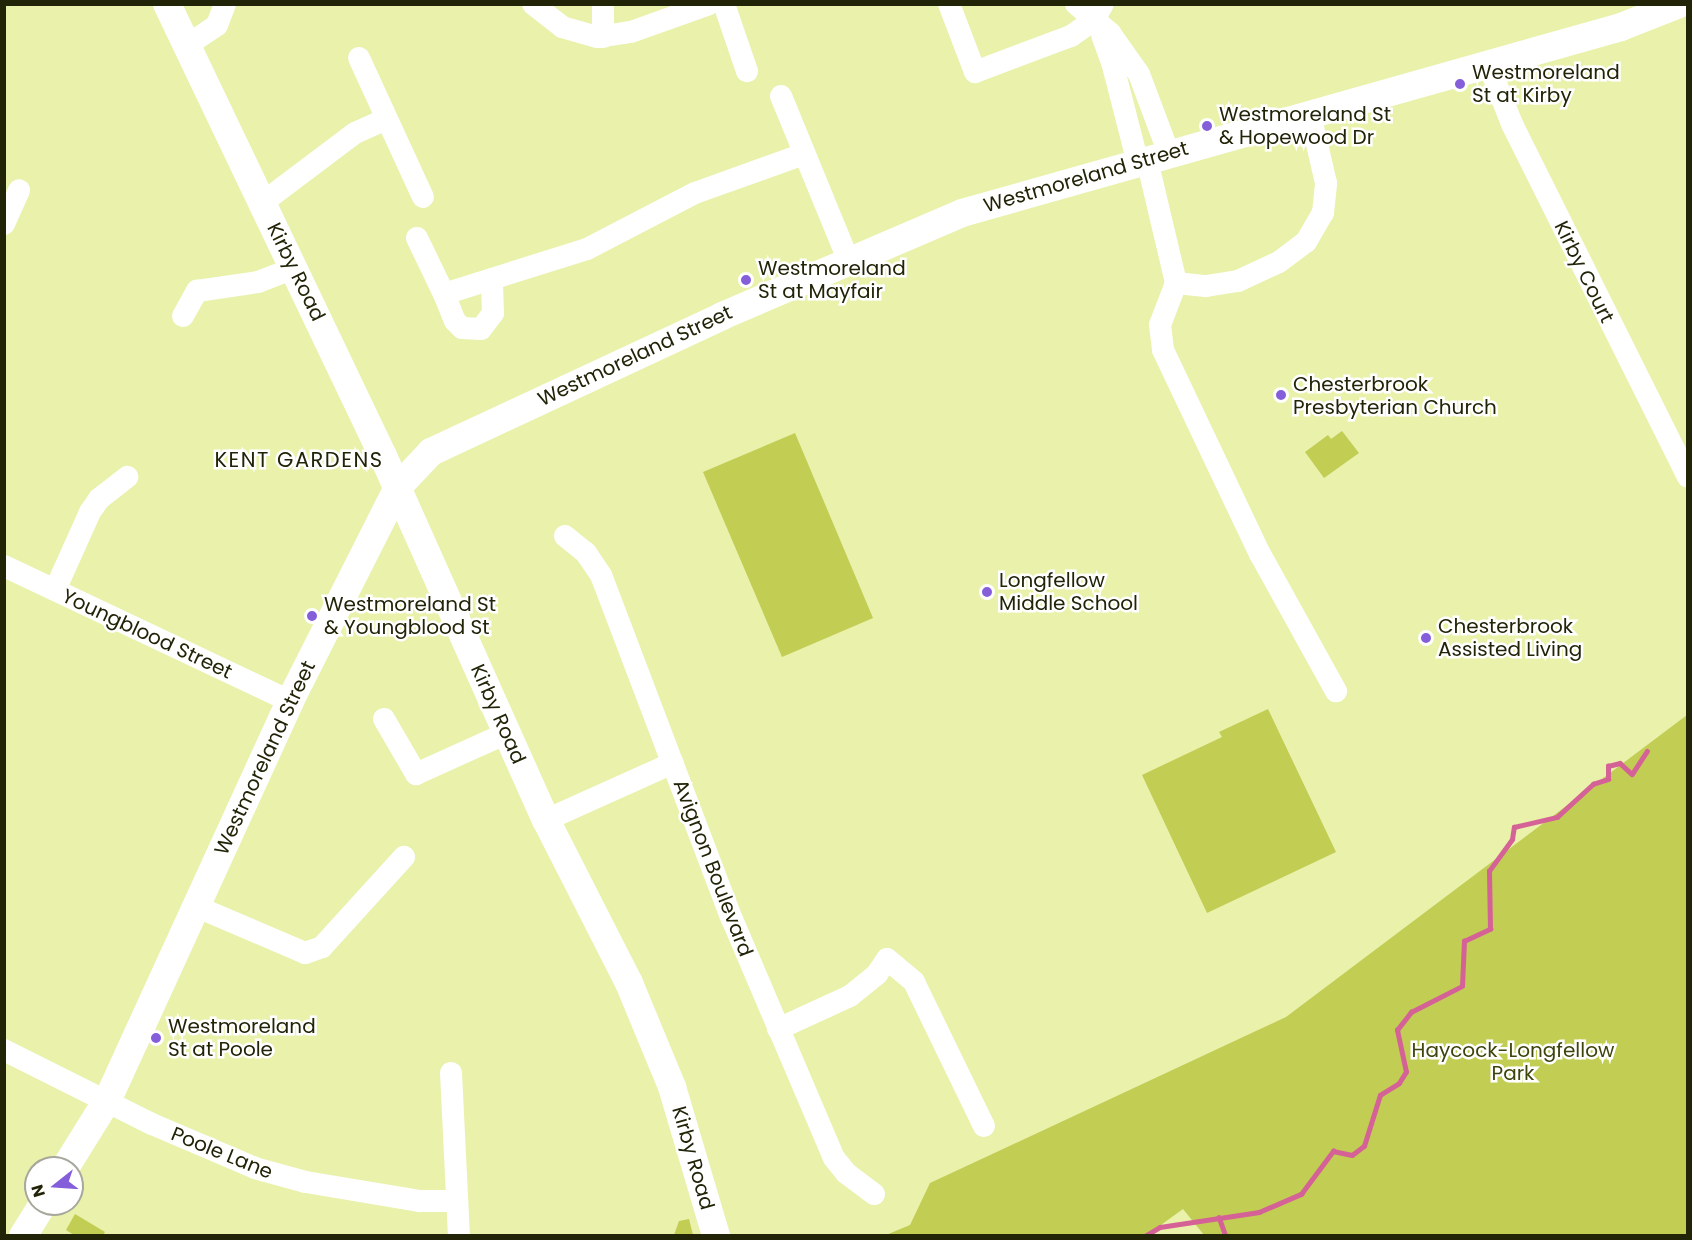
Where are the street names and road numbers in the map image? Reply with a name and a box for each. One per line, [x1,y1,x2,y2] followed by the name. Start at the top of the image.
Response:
[981,136,1191,218] street label: Westmoreland Street
[1549,217,1619,327] street label: Kirby Court
[262,219,330,325] street label: Kirby Road
[534,300,736,412] street label: Westmoreland Street
[58,584,236,684] street label: Youngblood Street
[209,657,321,859] street label: Westmoreland Street
[465,660,531,768] street label: Kirby Road
[668,776,758,960] street label: Avignon Boulevard
[667,1104,719,1212] street label: Kirby Road
[168,1122,276,1184] street label: Poole Lane

